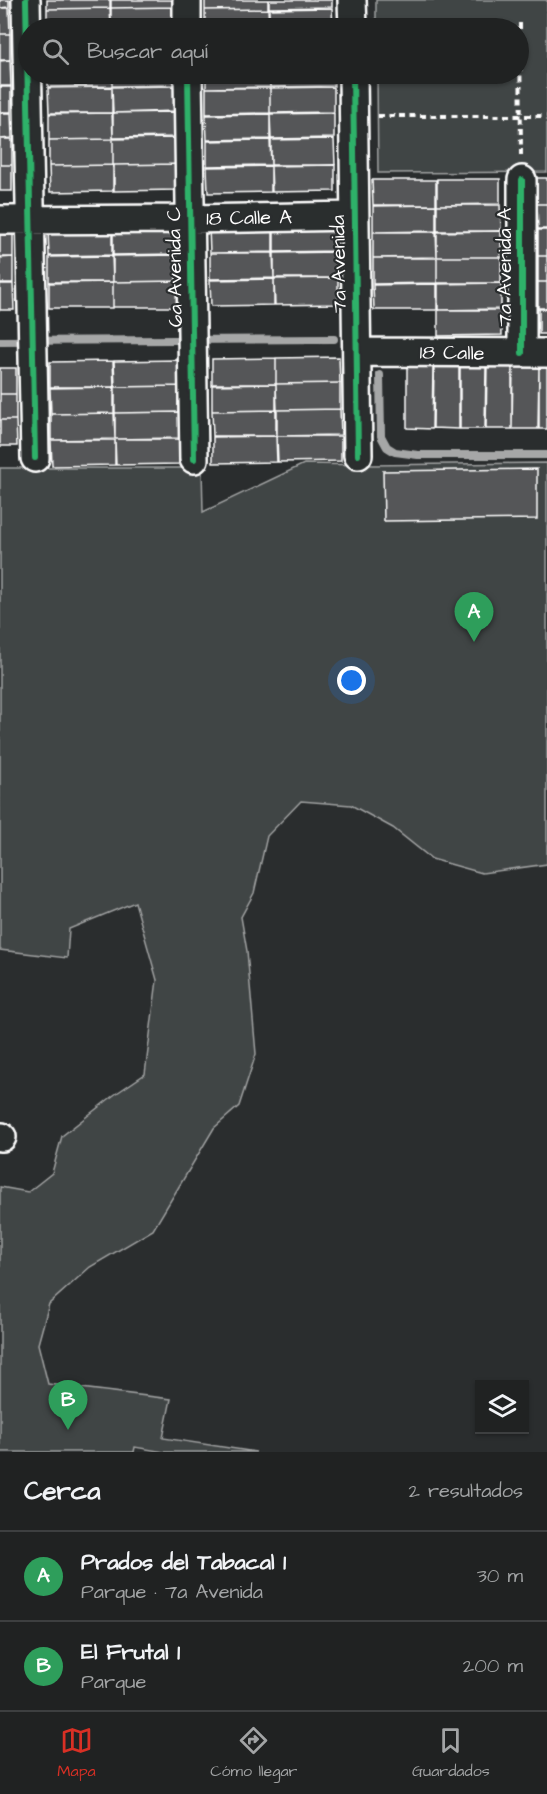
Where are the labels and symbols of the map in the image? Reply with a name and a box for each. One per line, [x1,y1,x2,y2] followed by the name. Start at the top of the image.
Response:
[206,203,292,233] street label: 18 Calle A
[160,207,190,327] street label: 6a Avenida C
[491,207,519,326] street label: 7a Avenida A
[324,215,354,313] street label: 7a Avenida
[419,338,485,368] street label: 18 Calle
[454,592,494,642] pin: A
[337,666,366,695] your location
[48,1380,88,1430] pin: B

